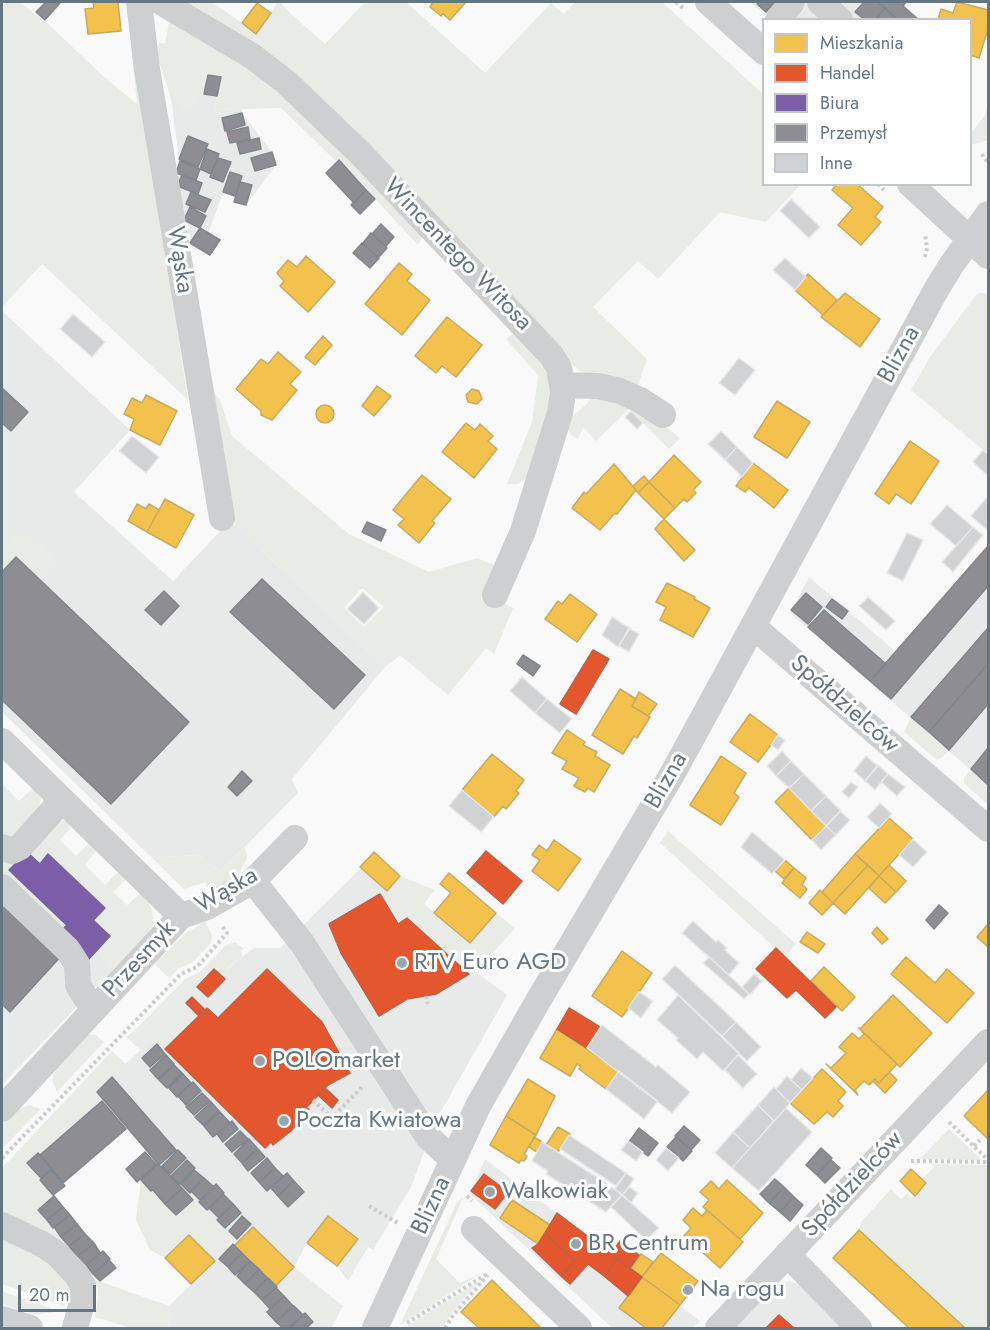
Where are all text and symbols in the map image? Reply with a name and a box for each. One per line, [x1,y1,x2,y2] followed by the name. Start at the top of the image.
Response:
[762,18,972,186] legend
[820,30,903,56] text: Mieszkania
[820,60,875,86] text: Handel
[820,90,859,116] text: Biura
[820,120,887,146] text: Przemysł
[820,150,853,176] text: Inne
[377,173,537,337] street label: Wincentego Witosa
[160,225,198,295] street label: Wąska
[873,322,927,388] street label: Blizna
[784,650,904,760] street label: Spółdzielców
[639,748,695,814] street label: Blizna
[191,862,263,920] street label: Wąska
[97,916,183,1004] street label: Przesmyk
[414,949,566,977] place label: RTV Euro AGD
[395,956,409,970] marker: RTV Euro AGD
[272,1047,400,1075] place label: POLOmarket
[253,1054,267,1068] marker: POLOmarket
[296,1107,461,1135] place label: Poczta Kwiatowa
[277,1114,291,1128] marker: Poczta Kwiatowa
[796,1126,910,1244] street label: Spółdzielców
[406,1173,458,1239] street label: Blizna
[502,1178,608,1206] place label: Walkowiak
[483,1185,497,1199] marker: Walkowiak
[588,1230,709,1258] place label: BR Centrum
[569,1237,583,1251] marker: BR Centrum
[21,1273,99,1311] scale bar
[700,1276,785,1304] place label: Na rogu
[29,1282,69,1308] text: 20 m
[681,1283,695,1297] marker: Na rogu

